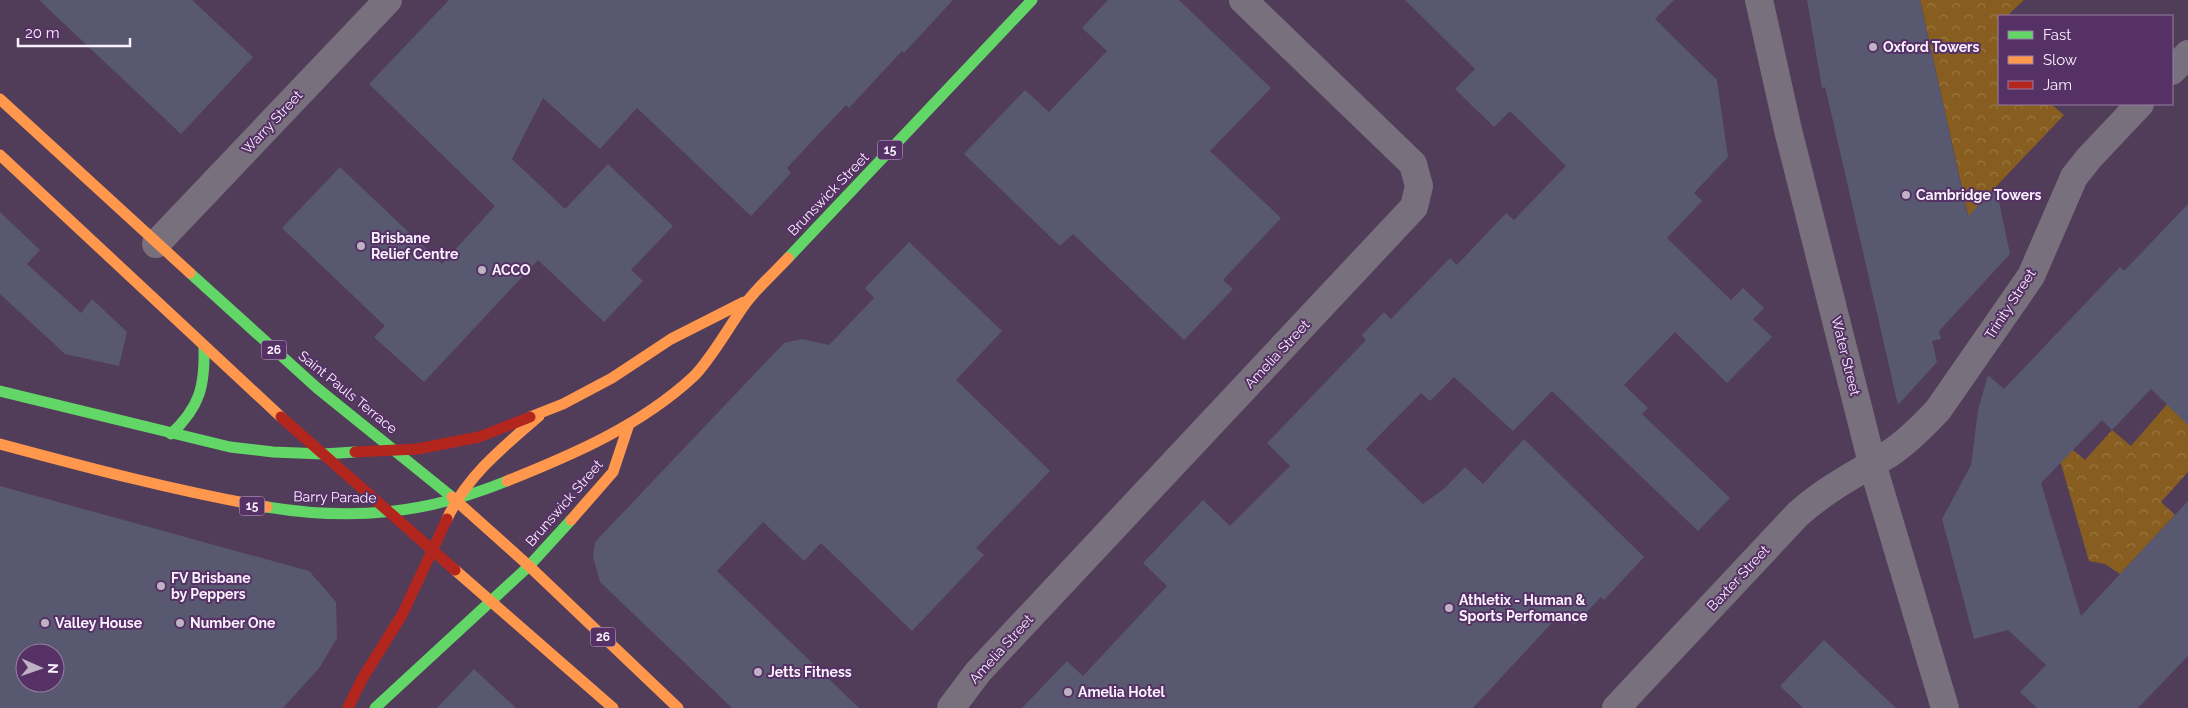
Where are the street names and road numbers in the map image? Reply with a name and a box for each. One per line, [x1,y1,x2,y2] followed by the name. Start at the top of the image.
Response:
[239,87,306,157] street label: Warry Street
[878,140,902,160] road number: 15
[784,149,872,239] street label: Brunswick Street
[1981,266,2039,342] street label: Trinity Street
[1828,315,1864,398] street label: Water Street
[1241,316,1313,391] street label: Amelia Street
[262,340,286,360] road number: 26
[295,347,401,437] street label: Saint Pauls Terrace
[522,456,606,549] street label: Brunswick Street
[293,488,377,506] street label: Barry Parade
[240,496,264,516] road number: 15
[1704,542,1773,614] street label: Baxter Street
[966,611,1036,687] street label: Amelia Street
[590,628,616,646] road number: 26

